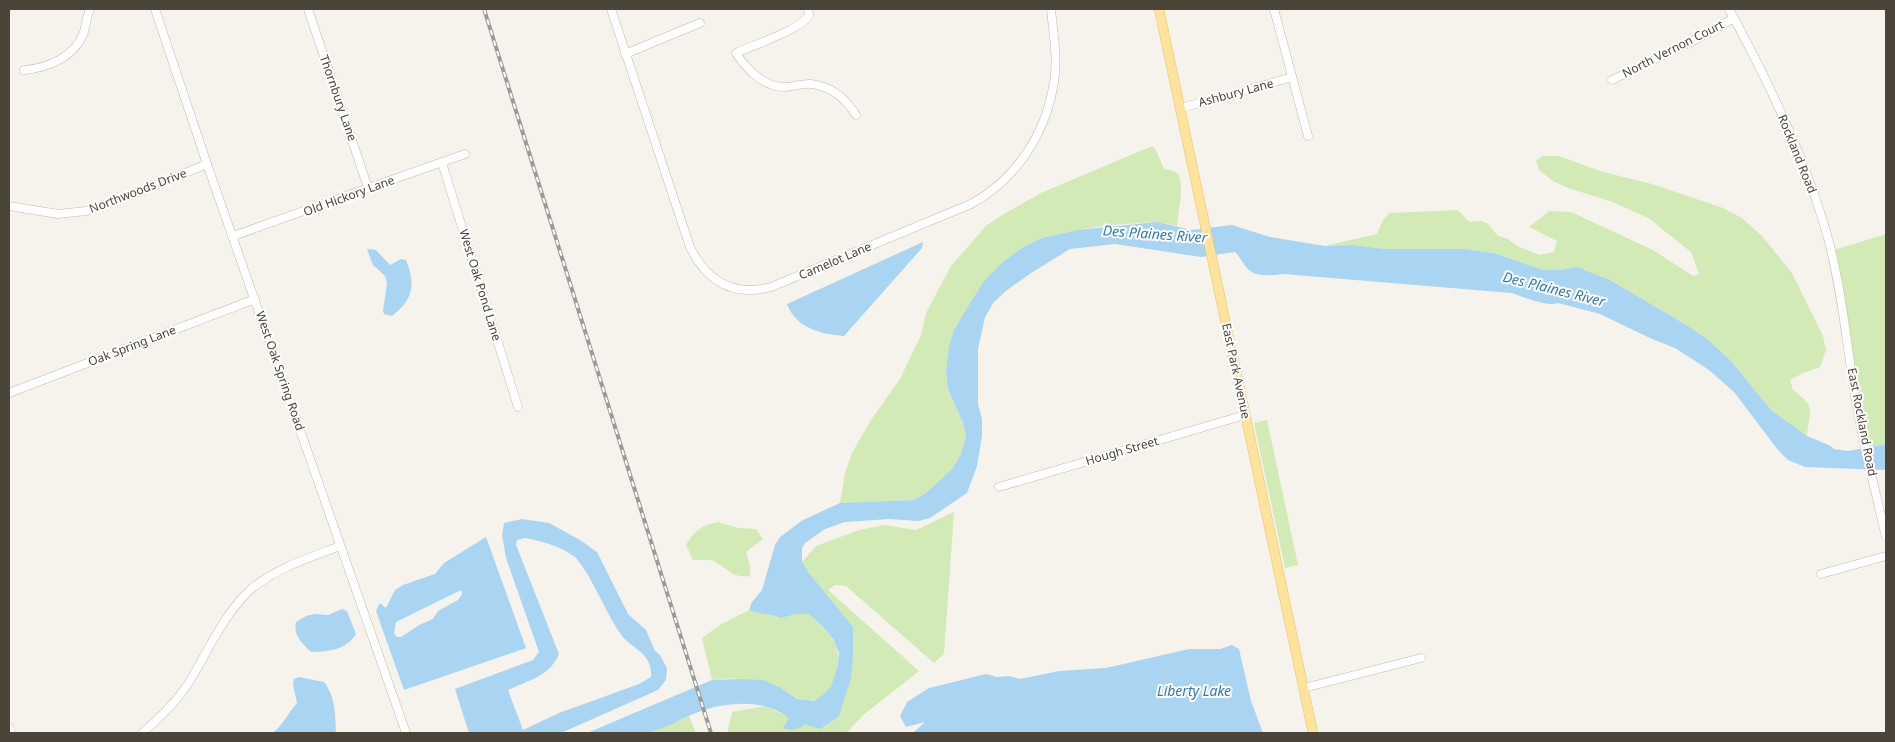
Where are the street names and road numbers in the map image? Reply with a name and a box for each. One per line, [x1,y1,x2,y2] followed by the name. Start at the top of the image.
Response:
[1619,15,1727,81] street label: North Vernon Court
[316,53,361,143] street label: Thornbury Lane
[1196,74,1275,111] street label: Ashbury Lane
[1774,112,1821,196] street label: Rockland Road
[87,164,189,217] street label: Northwoods Drive
[301,171,397,220] street label: Old Hickory Lane
[455,227,506,343] street label: West Oak Pond Lane
[796,238,874,283] street label: Camelot Lane
[252,309,309,433] street label: West Oak Spring Road
[85,321,178,370] street label: Oak Spring Lane
[1218,322,1255,420] street label: East Park Avenue
[1844,366,1881,478] street label: East Rockland Road
[1083,432,1161,469] street label: Hough Street

